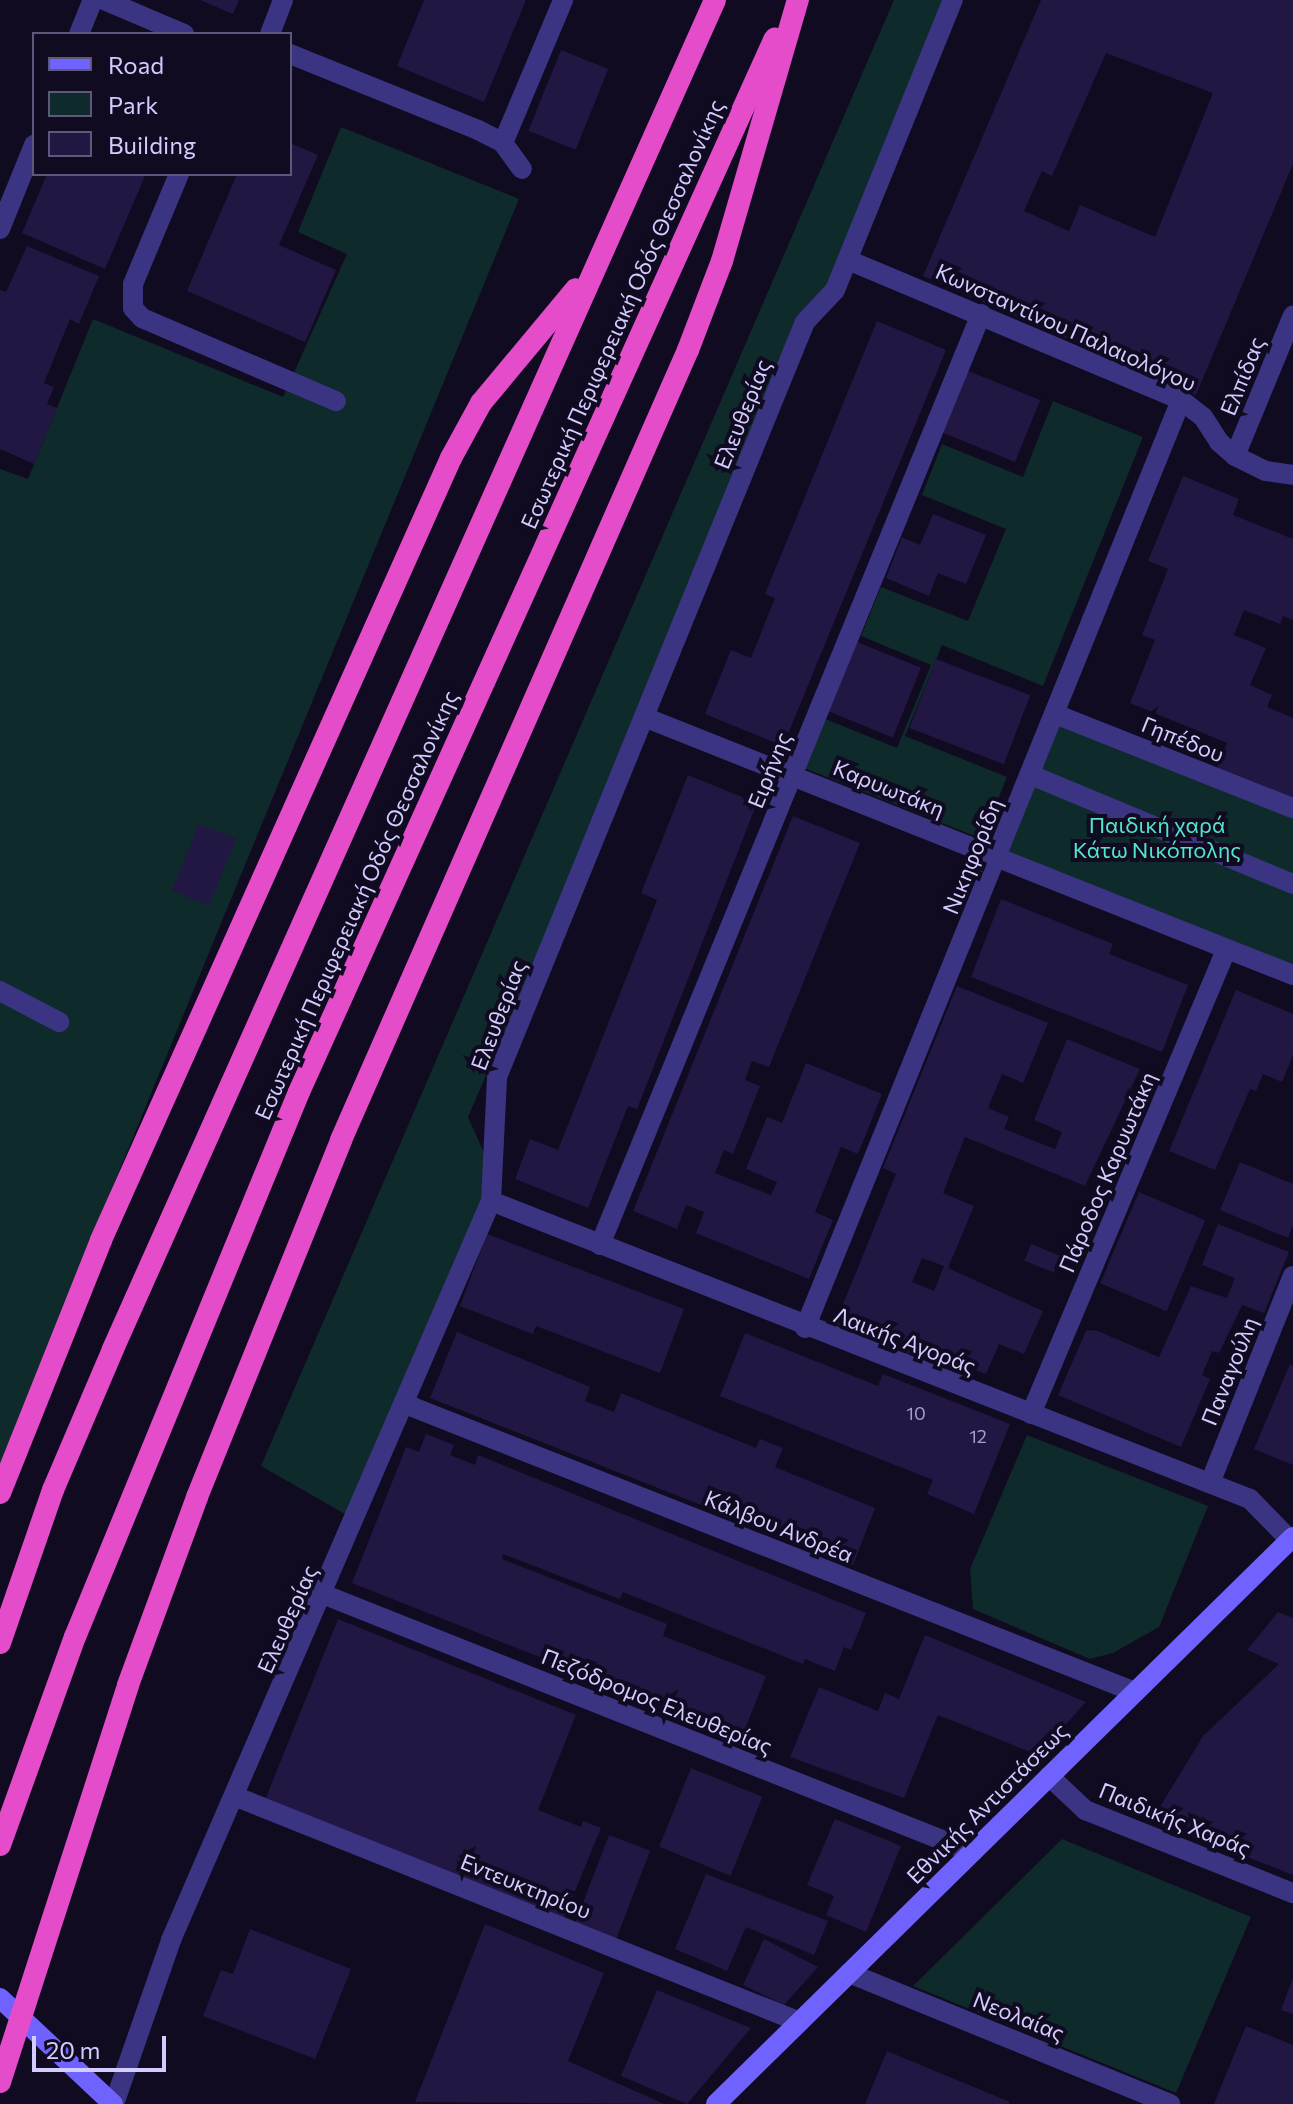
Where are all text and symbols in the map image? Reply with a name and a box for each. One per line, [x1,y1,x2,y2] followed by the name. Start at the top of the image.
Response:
[32,32,292,176] legend
[108,50,164,79] text: Road
[108,90,158,119] text: Park
[515,95,729,533] street label: Εσωτερική Περιφερειακή Οδός Θεσσαλονίκης
[108,130,196,159] text: Building
[932,258,1200,396] street label: Κωνσταντίνου Παλαιολόγου
[1214,333,1270,419] street label: Ελπίδας
[708,355,776,473] street label: Ελευθερίας
[249,686,463,1124] street label: Εσωτερική Περιφερειακή Οδός Θεσσαλονίκης
[1138,711,1228,767] street label: Γηπέδου
[742,728,796,812] street label: Ειρήνης
[829,754,949,822] street label: Καρυωτάκη
[937,794,1007,918] street label: Νικηφορίδη
[1073,811,1241,862] park label: Παιδική χαρά Κάτω Νικόπολης
[465,956,531,1074] street label: Ελευθερίας
[1053,1068,1161,1276] street label: Πάροδος Καρυωτάκη
[830,1301,980,1379] street label: Λαικής Αγοράς
[1195,1313,1263,1429] street label: Παναγούλη
[906,1402,926,1424] house number: 10
[969,1425,987,1447] house number: 12
[701,1484,857,1568] street label: Κάλβου Ανδρέα
[251,1561,323,1677] street label: Ελευθερίας
[538,1643,776,1759] street label: Πεζόδρομος Ελευθερίας
[901,1717,1073,1889] street label: Εθνικής Αντιστάσεως
[1095,1777,1255,1861] street label: Παιδικής Χαράς
[457,1848,595,1924] street label: Εντευκτηρίου
[970,1986,1068,2046] street label: Νεολαίας
[36,2020,170,2070] scale bar
[46,2035,100,2064] text: 20 m

